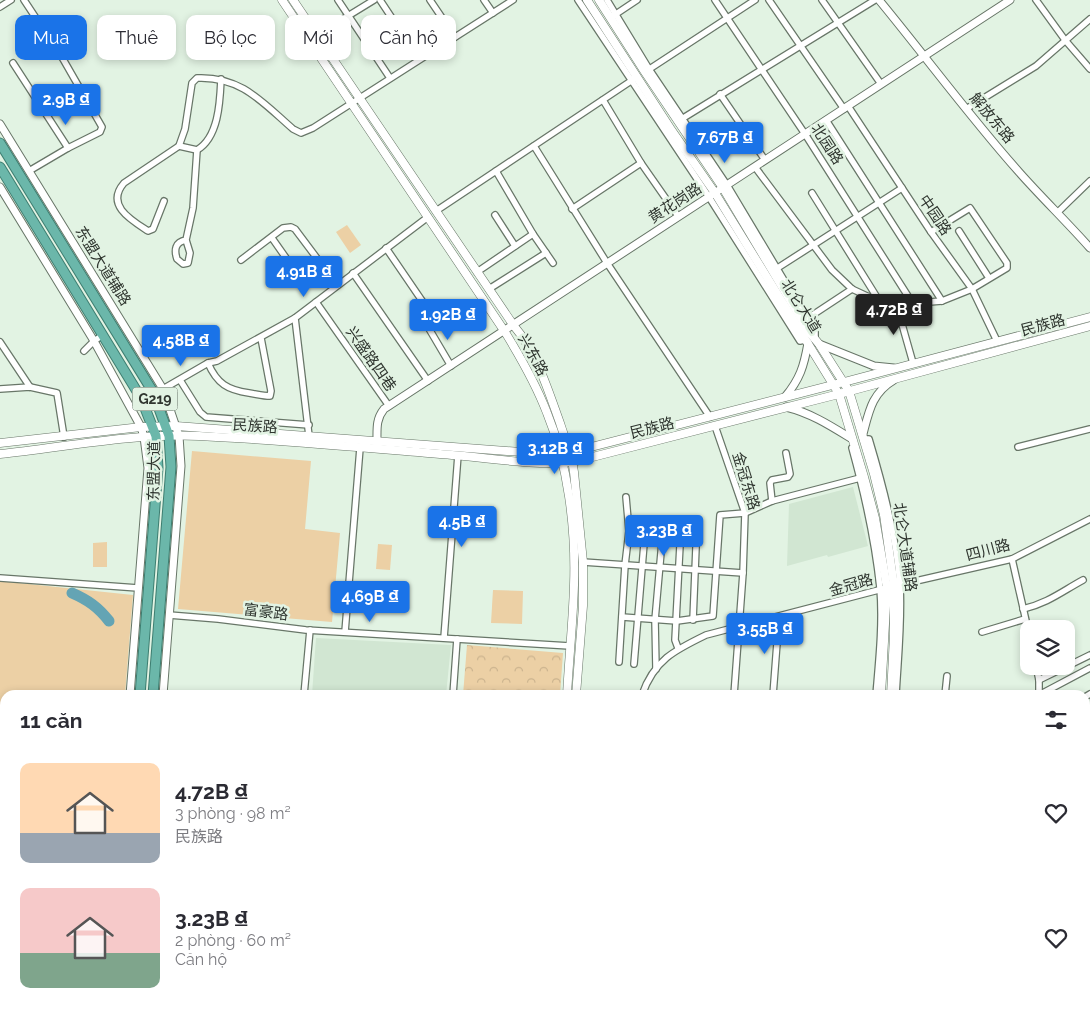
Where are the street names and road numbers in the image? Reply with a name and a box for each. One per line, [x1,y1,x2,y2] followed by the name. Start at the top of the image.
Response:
[966,89,1018,147] street label: 解放东路
[807,120,847,168] street label: 北园路
[645,179,705,227] street label: 黄花岗路
[915,191,955,239] street label: 中园路
[72,223,134,309] street label: 东盟大道辅路
[777,276,825,336] street label: 北仑大道
[1019,310,1067,340] street label: 民族路
[342,323,400,395] street label: 兴盛路四巷
[514,331,552,379] street label: 兴东路
[132,388,178,410] road number: G219
[628,414,676,442] street label: 民族路
[232,415,278,437] street label: 民族路
[144,441,164,501] street label: 东盟大道
[729,450,763,512] street label: 金冠东路
[890,501,920,593] street label: 北仑大道辅路
[964,535,1012,565] street label: 四川路
[827,570,875,600] street label: 金冠路
[243,600,289,624] street label: 富豪路

